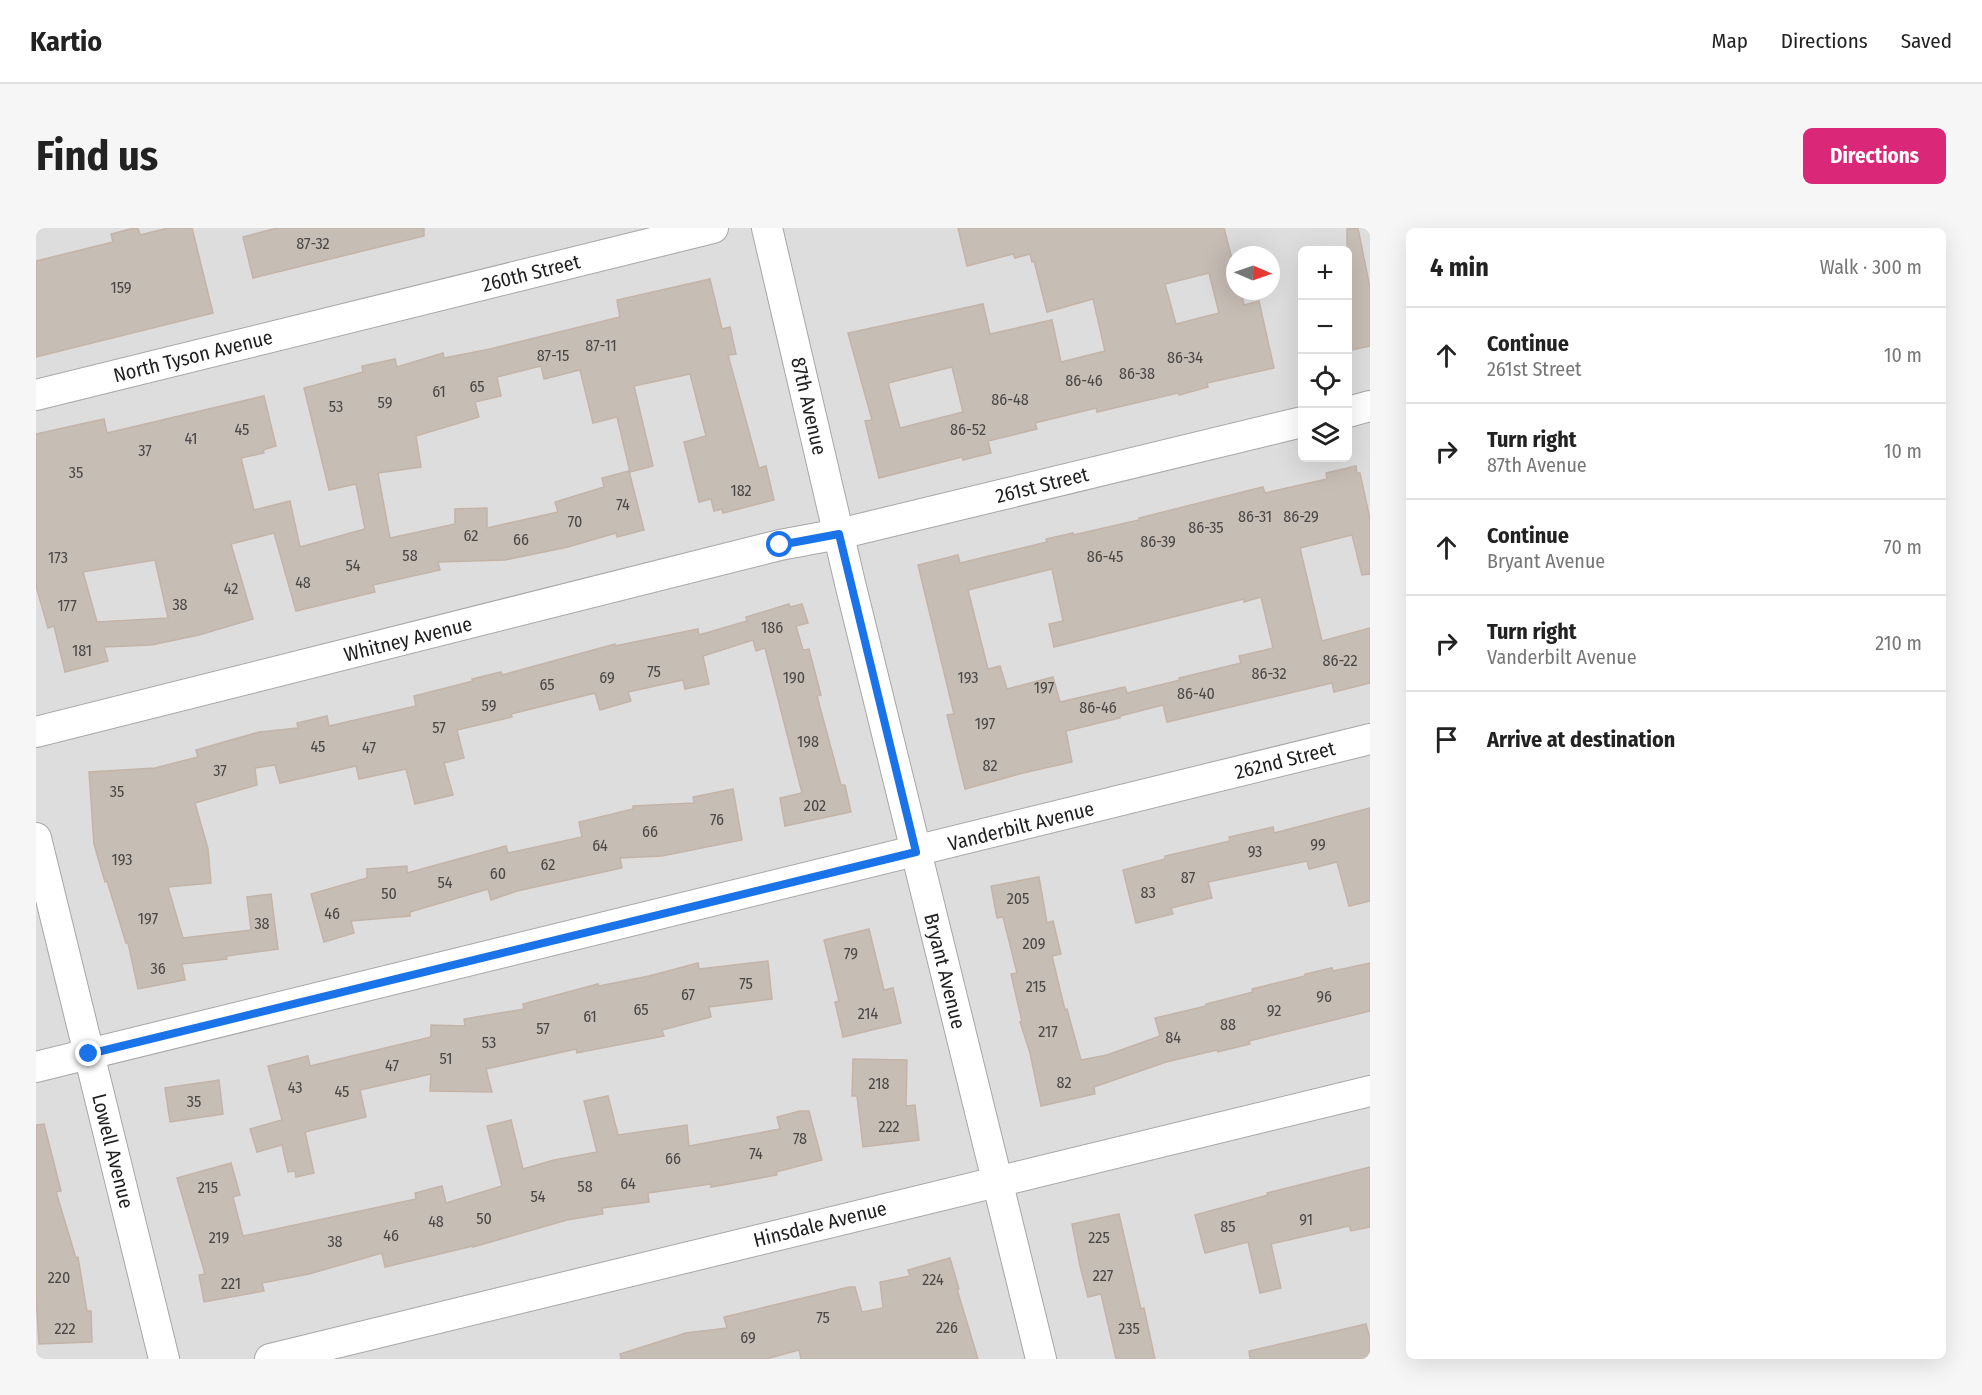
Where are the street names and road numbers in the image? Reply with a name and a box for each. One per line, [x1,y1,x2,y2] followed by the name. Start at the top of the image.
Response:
[480,249,583,297] street label: 260th Street
[111,325,275,387] street label: North Tyson Avenue
[786,355,832,457] street label: 87th Avenue
[993,462,1091,508] street label: 261st Street
[341,611,475,667] street label: Whitney Avenue
[1232,736,1338,784] street label: 262nd Street
[946,796,1096,856] street label: Vanderbilt Avenue
[919,911,971,1031] street label: Bryant Avenue
[87,1091,139,1211] street label: Lowell Avenue
[751,1196,889,1252] street label: Hinsdale Avenue

